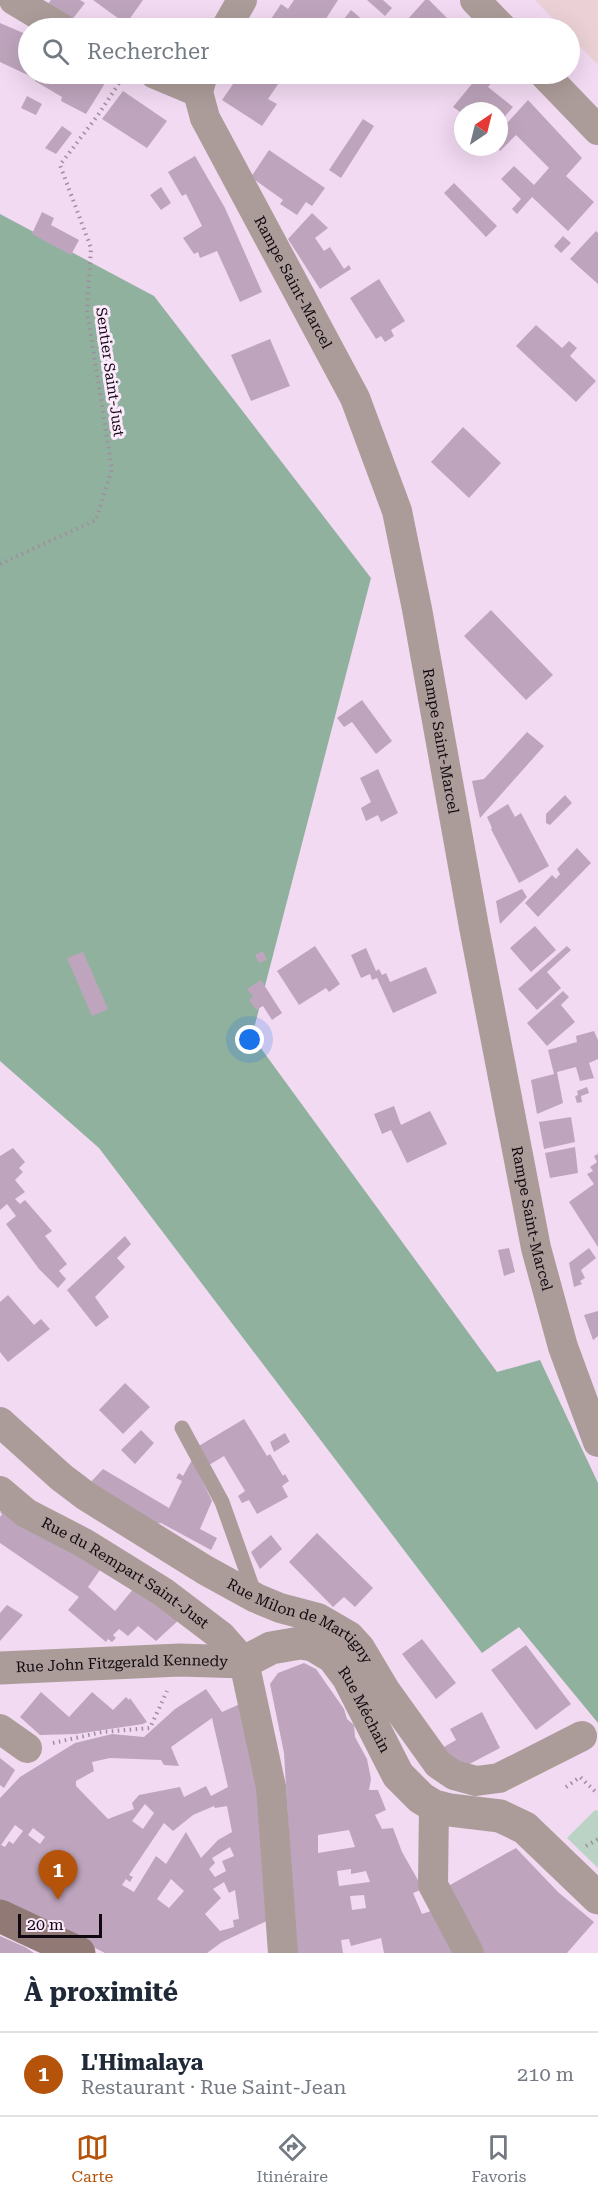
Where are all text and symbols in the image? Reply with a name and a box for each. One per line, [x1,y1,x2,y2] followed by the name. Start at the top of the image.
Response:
[18,18,580,84] search box
[39,35,72,68] icon: search
[87,39,209,64] text: Rechercher
[454,102,508,156] north arrow
[250,213,336,352] street label: Rampe Saint-Marcel
[92,306,128,438] street label: Sentier Saint-Just
[419,667,463,816] street label: Rampe Saint-Marcel
[235,1025,264,1054] your location
[508,1145,556,1293] street label: Rampe Saint-Marcel
[38,1514,213,1633] street label: Rue du Rempart Saint-Just
[224,1575,376,1667] street label: Rue Milon de Martigny
[15,1651,228,1676] street label: Rue John Fitzgerald Kennedy
[334,1663,394,1756] street label: Rue Méchain
[38,1850,78,1900] pin: 1
[18,1911,102,1938] scale bar
[27,1915,64,1934] text: 20 m
[24,1977,178,2007] text: À proximité
[81,2050,204,2075] text: L'Himalaya
[38,2062,49,2086] text: 1
[517,2062,574,2086] text: 210 m
[81,2075,346,2099] text: Restaurant · Rue Saint-Jean
[72,2131,113,2186] tab: Carte
[256,2131,328,2186] tab: Itinéraire
[471,2131,526,2186] tab: Favoris

